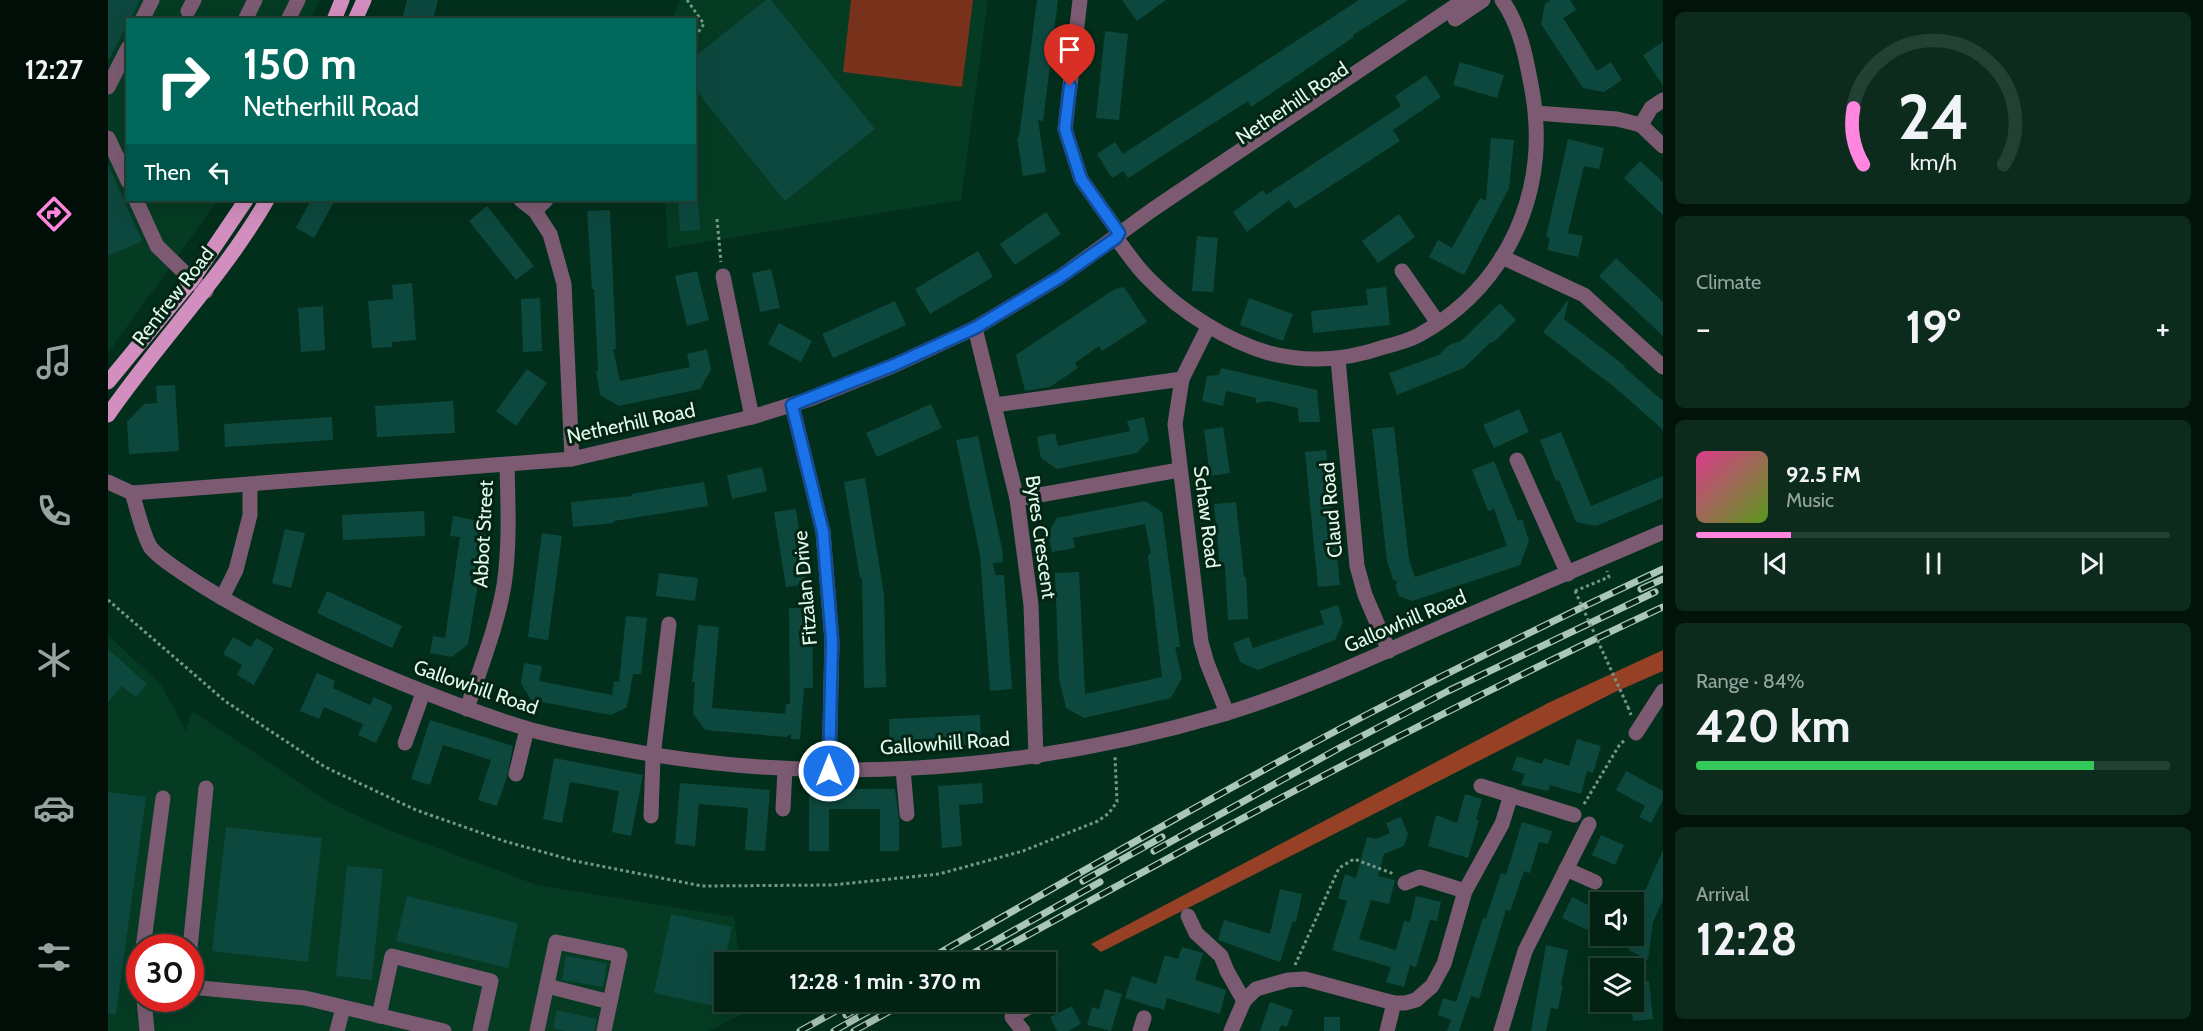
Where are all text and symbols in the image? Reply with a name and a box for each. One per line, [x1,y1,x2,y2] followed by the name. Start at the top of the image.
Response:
[1044,24,1095,86] pin
[1053,33,1086,66] icon: arrive
[243,38,357,90] text: 150 m
[144,42,222,120] icon: right
[25,53,83,86] text: 12:27
[1231,57,1353,149] street label: Netherhill Road
[1897,79,1969,155] text: 24
[243,90,419,123] text: Netherhill Road
[1910,149,1956,175] text: km/h
[203,156,236,189] icon: left
[144,159,191,186] text: Then
[33,193,75,235] icon: directions
[127,242,219,350] street label: Renfrew Road
[1696,270,1761,294] text: Climate
[1906,300,1960,354] text: 19°
[1696,308,1711,348] text: −
[2155,308,2170,348] text: +
[33,341,75,383] icon: music
[565,398,697,448] street label: Netherhill Road
[1315,461,1347,559] street label: Claud Road
[1786,461,1861,488] text: 92.5 FM
[1189,464,1225,570] street label: Schaw Road
[1020,474,1062,601] street label: Byres Crescent
[468,479,498,589] street label: Abbot Street
[1786,488,1834,512] text: Music
[33,490,75,532] icon: phone
[788,530,822,646] street label: Fitzalan Drive
[1759,547,1792,580] icon: previous
[1917,547,1950,580] icon: pause
[2075,547,2108,580] icon: next
[1340,585,1470,657] street label: Gallowhill Road
[33,639,75,681] icon: climate
[411,654,541,720] street label: Gallowhill Road
[1696,669,1804,693] text: Range · 84%
[1696,699,1851,753] text: 420 km
[879,726,1011,760] street label: Gallowhill Road
[797,739,861,803] position arrow
[33,787,75,829] icon: car
[1696,882,1749,906] text: Arrival
[1590,892,1644,1012] map controls
[1590,892,1644,946] button: sound
[1696,912,1797,966] text: 12:28
[126,934,204,1012] speed limit sign: 30
[33,936,75,978] icon: filters
[1590,958,1644,1012] button: layers
[789,968,981,995] text: 12:28 · 1 min · 370 m

